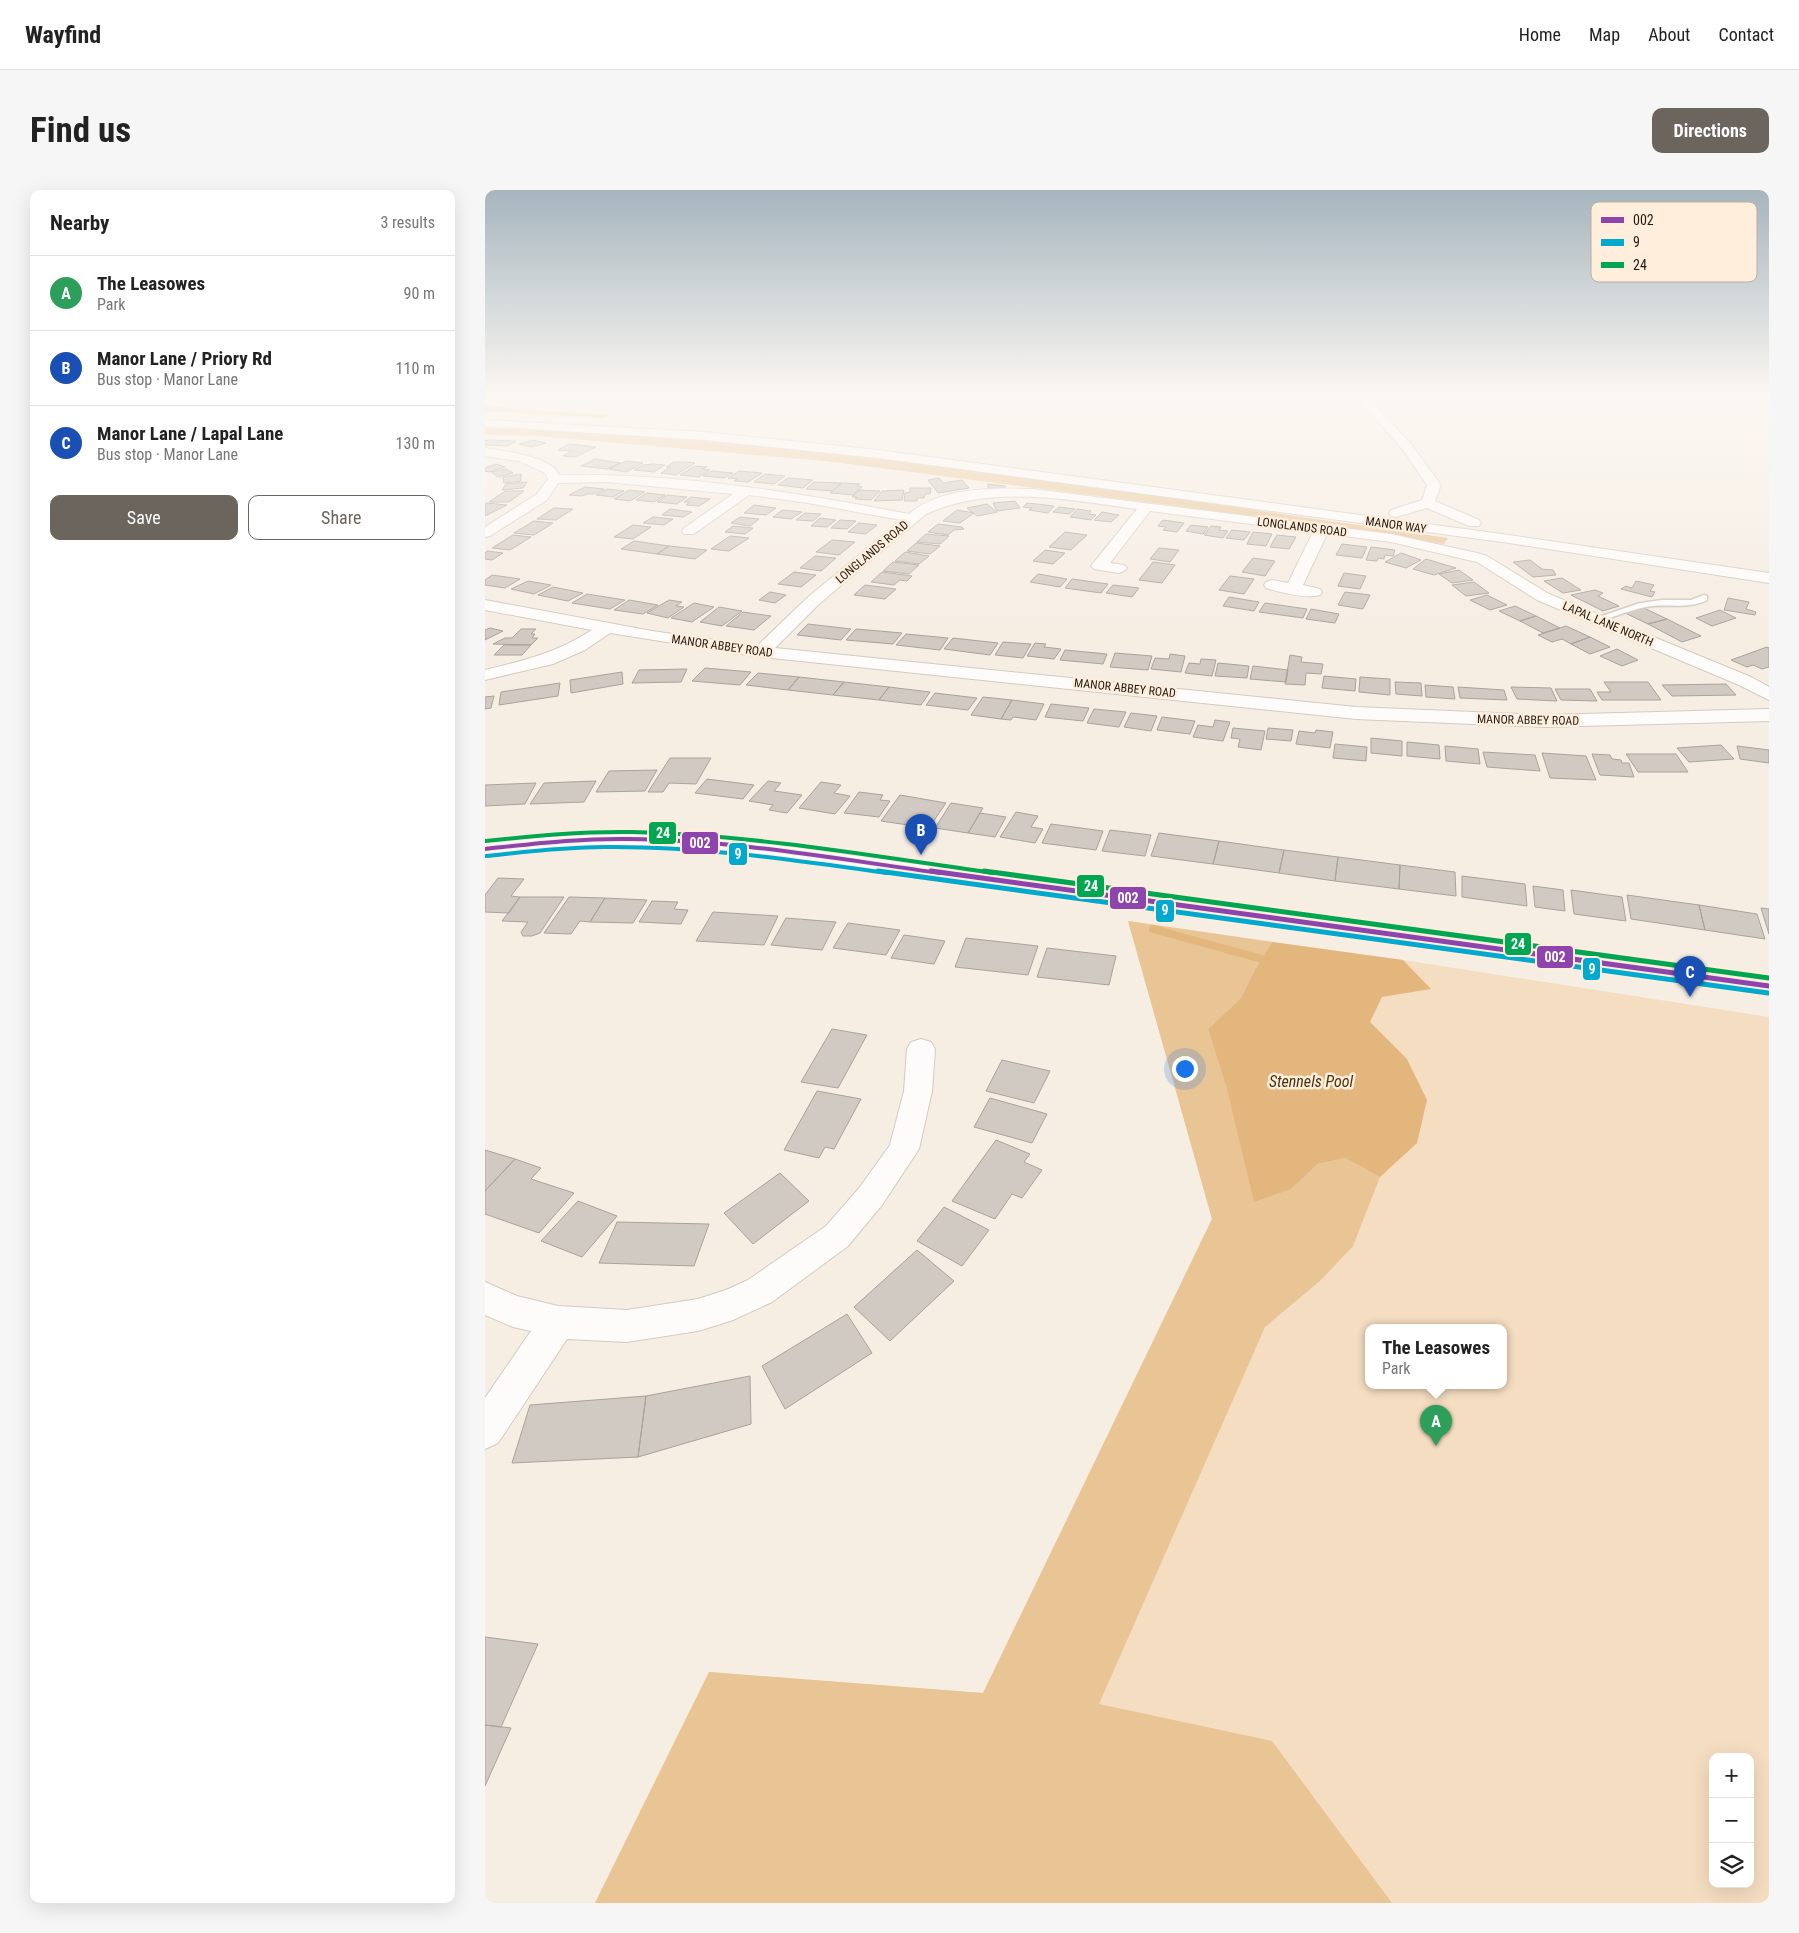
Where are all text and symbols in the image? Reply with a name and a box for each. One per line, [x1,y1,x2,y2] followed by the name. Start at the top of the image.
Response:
[25,21,101,49] text: Wayfind
[1519,24,1561,45] text: Home
[1589,24,1620,45] text: Map
[1648,24,1690,45] text: About
[1718,24,1774,45] text: Contact
[1652,108,1769,153] button: Directions
[30,110,131,151] text: Find us
[1591,202,1757,282] legend
[50,211,109,235] text: Nearby
[1633,212,1654,228] text: 002
[380,213,435,232] text: 3 results
[1633,234,1640,250] text: 9
[1633,257,1647,273] text: 24
[97,272,205,295] text: The Leasowes
[61,284,71,303] text: A
[403,284,435,303] text: 90 m
[97,295,126,314] text: Park
[97,347,272,370] text: Manor Lane / Priory Rd
[62,359,70,378] text: B
[396,359,435,378] text: 110 m
[97,370,238,389] text: Bus stop · Manor Lane
[97,422,283,445] text: Manor Lane / Lapal Lane
[61,434,71,453] text: C
[396,434,435,453] text: 130 m
[97,445,238,464] text: Bus stop · Manor Lane
[50,495,238,540] button: Save
[248,495,435,540] button: Share
[1365,514,1428,536] street label: MANOR WAY
[1256,515,1348,539] street label: LONGLANDS ROAD
[833,518,911,586] street label: LONGLANDS ROAD
[1561,599,1655,649] street label: LAPAL LANE NORTH
[670,632,774,660] street label: MANOR ABBEY ROAD
[1073,676,1177,700] street label: MANOR ABBEY ROAD
[1477,712,1579,728] street label: MANOR ABBEY ROAD
[905,814,937,855] pin: B
[648,821,677,845] line badge: 24
[656,825,670,841] text: 24
[681,831,719,855] line badge: 002
[689,835,711,851] text: 002
[728,842,748,866] line badge: 9
[734,846,742,862] text: 9
[1076,874,1105,898] line badge: 24
[1084,878,1098,894] text: 24
[1109,886,1147,910] line badge: 002
[1117,890,1139,906] text: 002
[1155,899,1175,923] line badge: 9
[1161,902,1169,918] text: 9
[1504,932,1532,956] line badge: 24
[1511,936,1525,952] text: 24
[1536,945,1574,969] line badge: 002
[1544,949,1566,965] text: 002
[1674,956,1706,997] pin: C
[1582,957,1601,981] line badge: 9
[1588,961,1596,977] text: 9
[1172,1056,1198,1082] your location
[1269,1072,1354,1091] water label: Stennels Pool
[1365,1324,1507,1389] popup
[1382,1336,1490,1359] text: The Leasowes
[1382,1359,1410,1378] text: Park
[1420,1405,1452,1446] pin: A
[1709,1753,1754,1888] map controls
[1709,1753,1754,1798] button: +
[1709,1798,1754,1843] button: −
[1709,1843,1754,1888] button: layers

